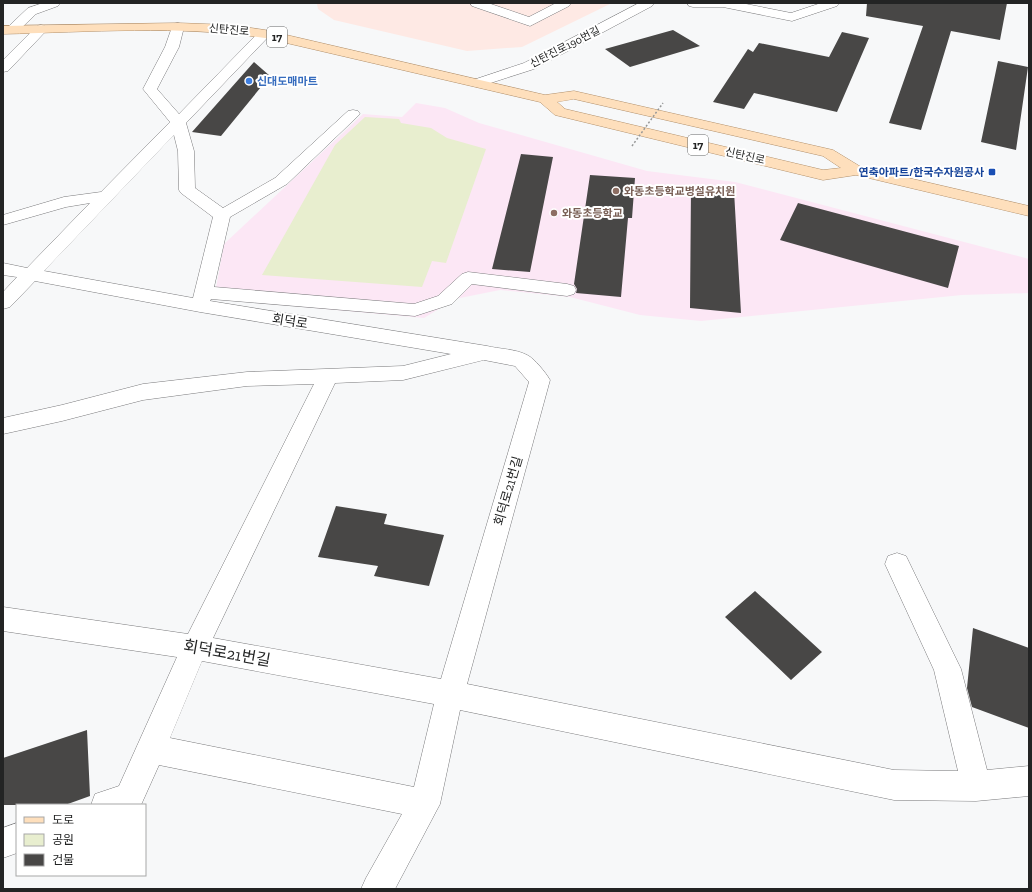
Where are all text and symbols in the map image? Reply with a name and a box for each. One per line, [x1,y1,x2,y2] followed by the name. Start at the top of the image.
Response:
[208,22,250,38] street label: 신탄진로
[528,24,602,70] street label: 신탄진로190번길
[267,27,287,47] road number: 17
[257,75,318,88] place label: 신대도매마트
[244,76,254,86] marker: 신대도매마트
[688,135,708,155] road number: 17
[724,145,766,167] street label: 신탄진로
[858,166,984,179] place label: 연축아파트/한국수자원공사
[987,167,997,177] marker: 연축아파트/한국수자원공사
[624,185,735,198] place label: 와동초등학교병설유치원
[611,186,621,196] marker: 와동초등학교병설유치원
[562,207,623,220] place label: 와동초등학교
[549,208,559,218] marker: 와동초등학교
[271,311,309,331] street label: 회덕로
[491,455,525,527] street label: 회덕로21번길
[182,636,272,670] street label: 회덕로21번길
[16,804,146,876] legend
[52,813,74,827] text: 도로
[52,833,74,847] text: 공원
[52,853,74,867] text: 건물

